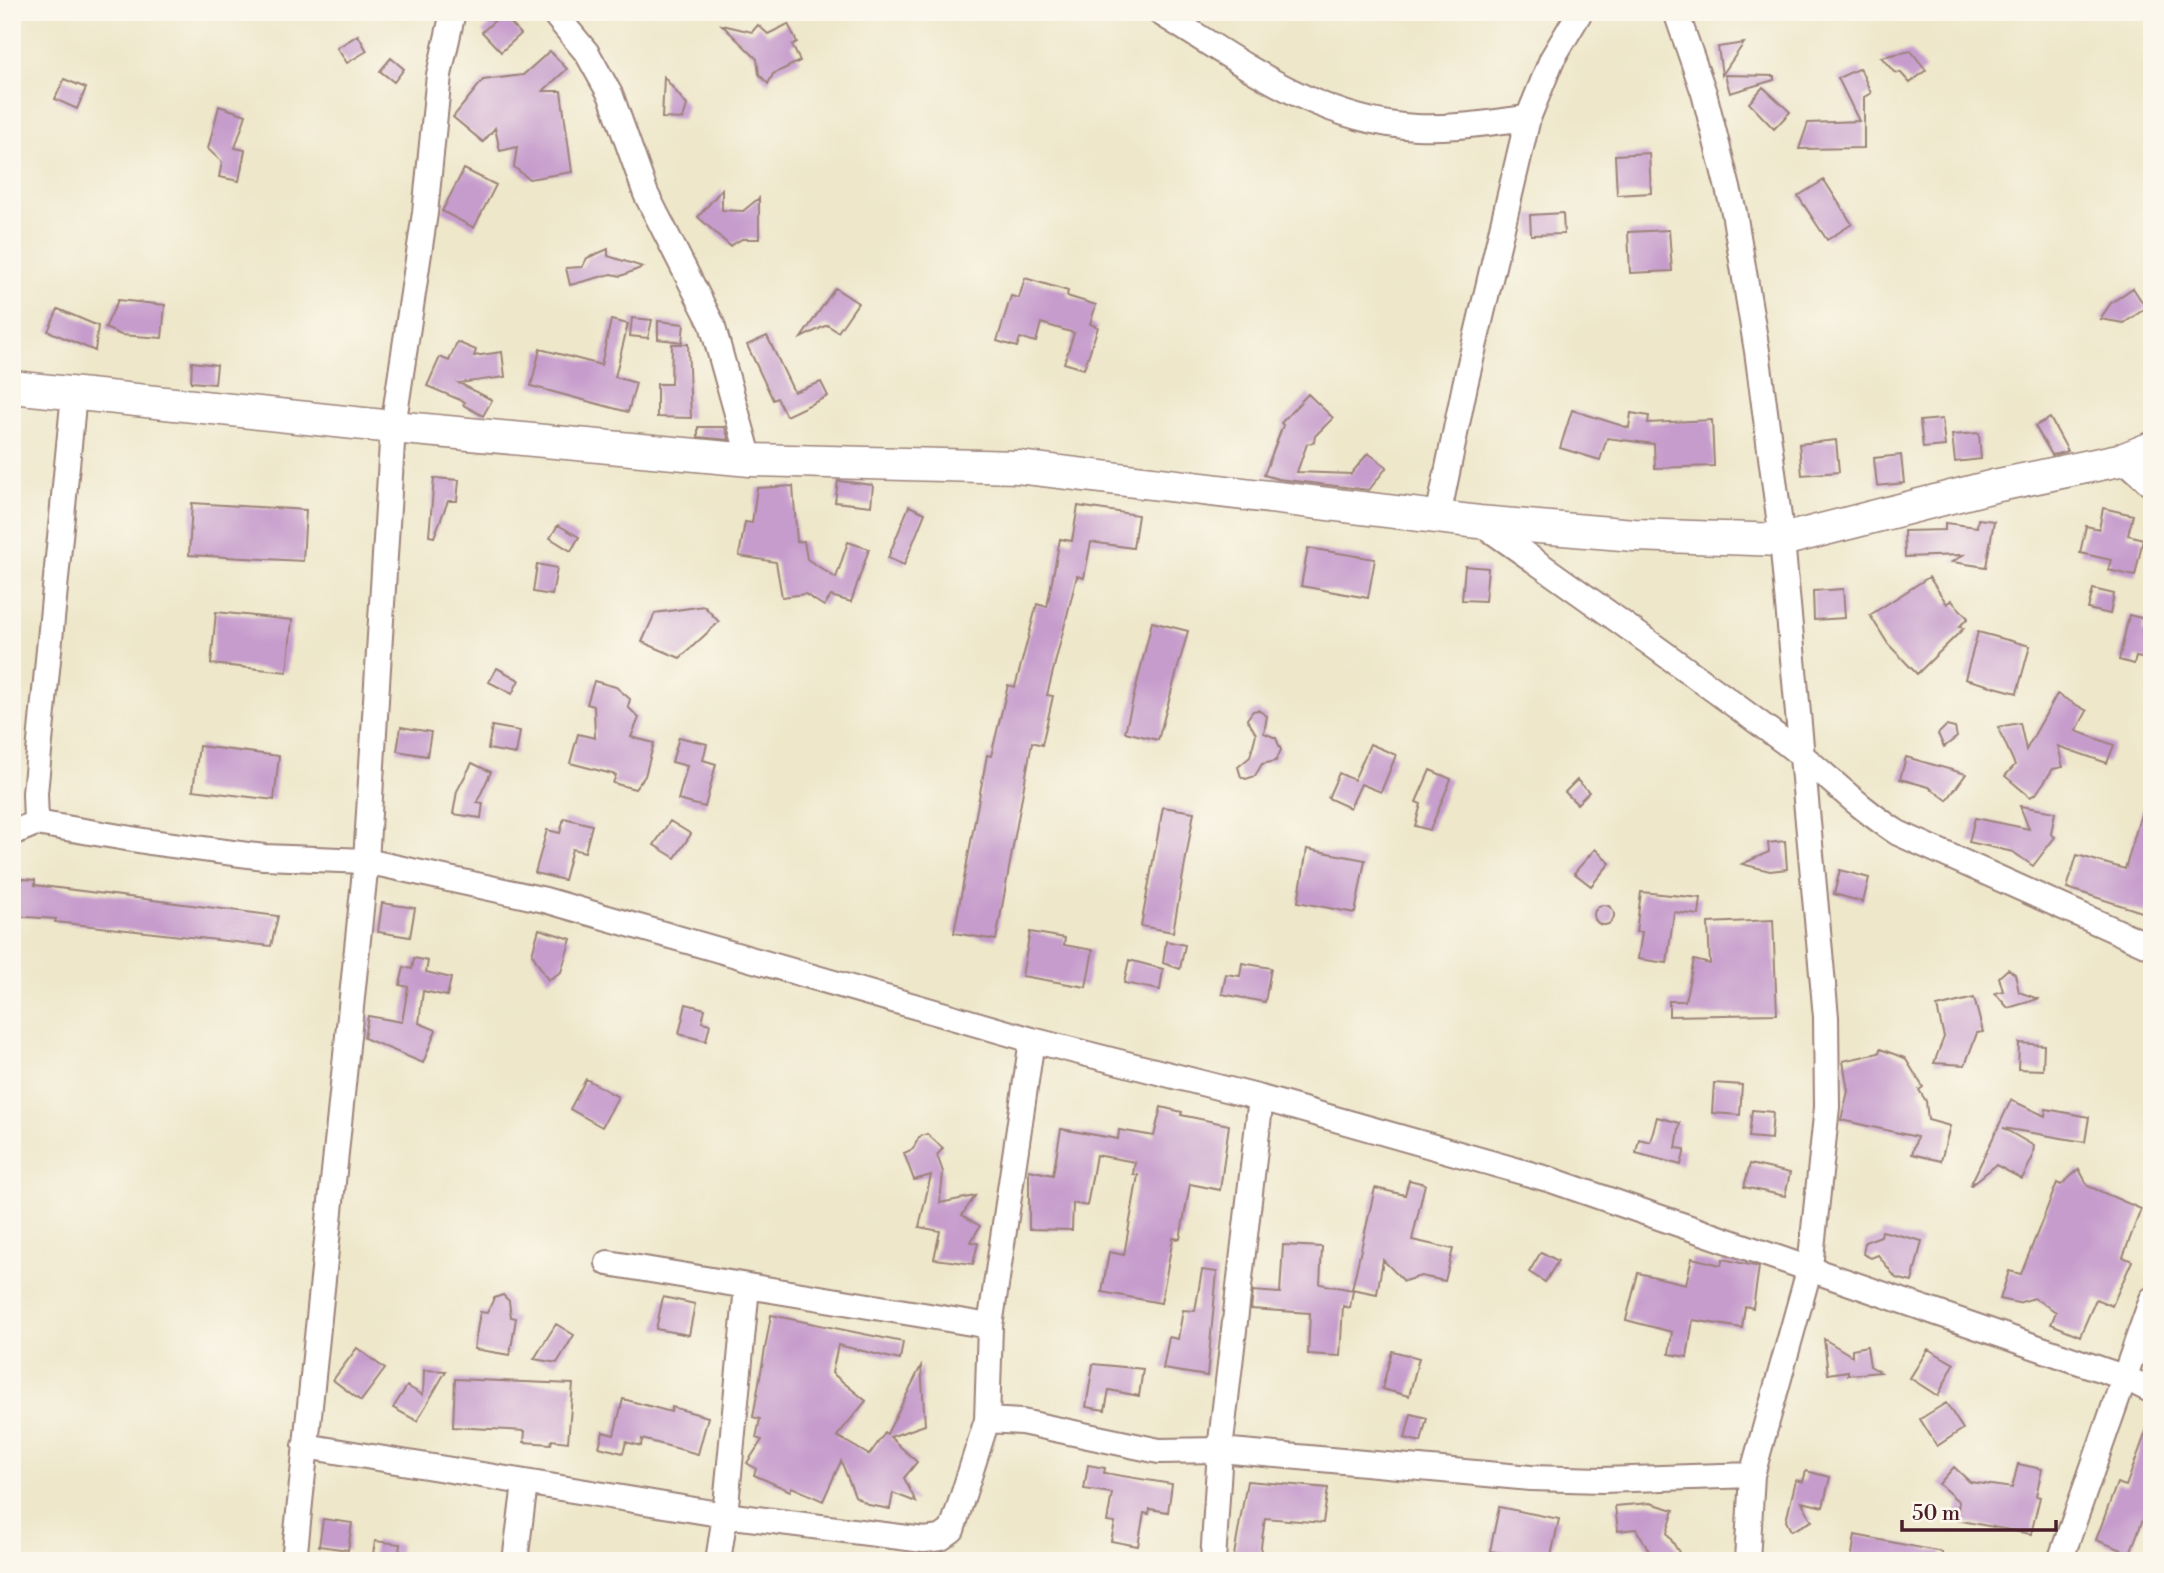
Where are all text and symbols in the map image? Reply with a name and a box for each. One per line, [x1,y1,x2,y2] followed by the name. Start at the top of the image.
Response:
[1902,1489,2056,1533] scale bar
[1912,1501,1960,1527] text: 50 m

